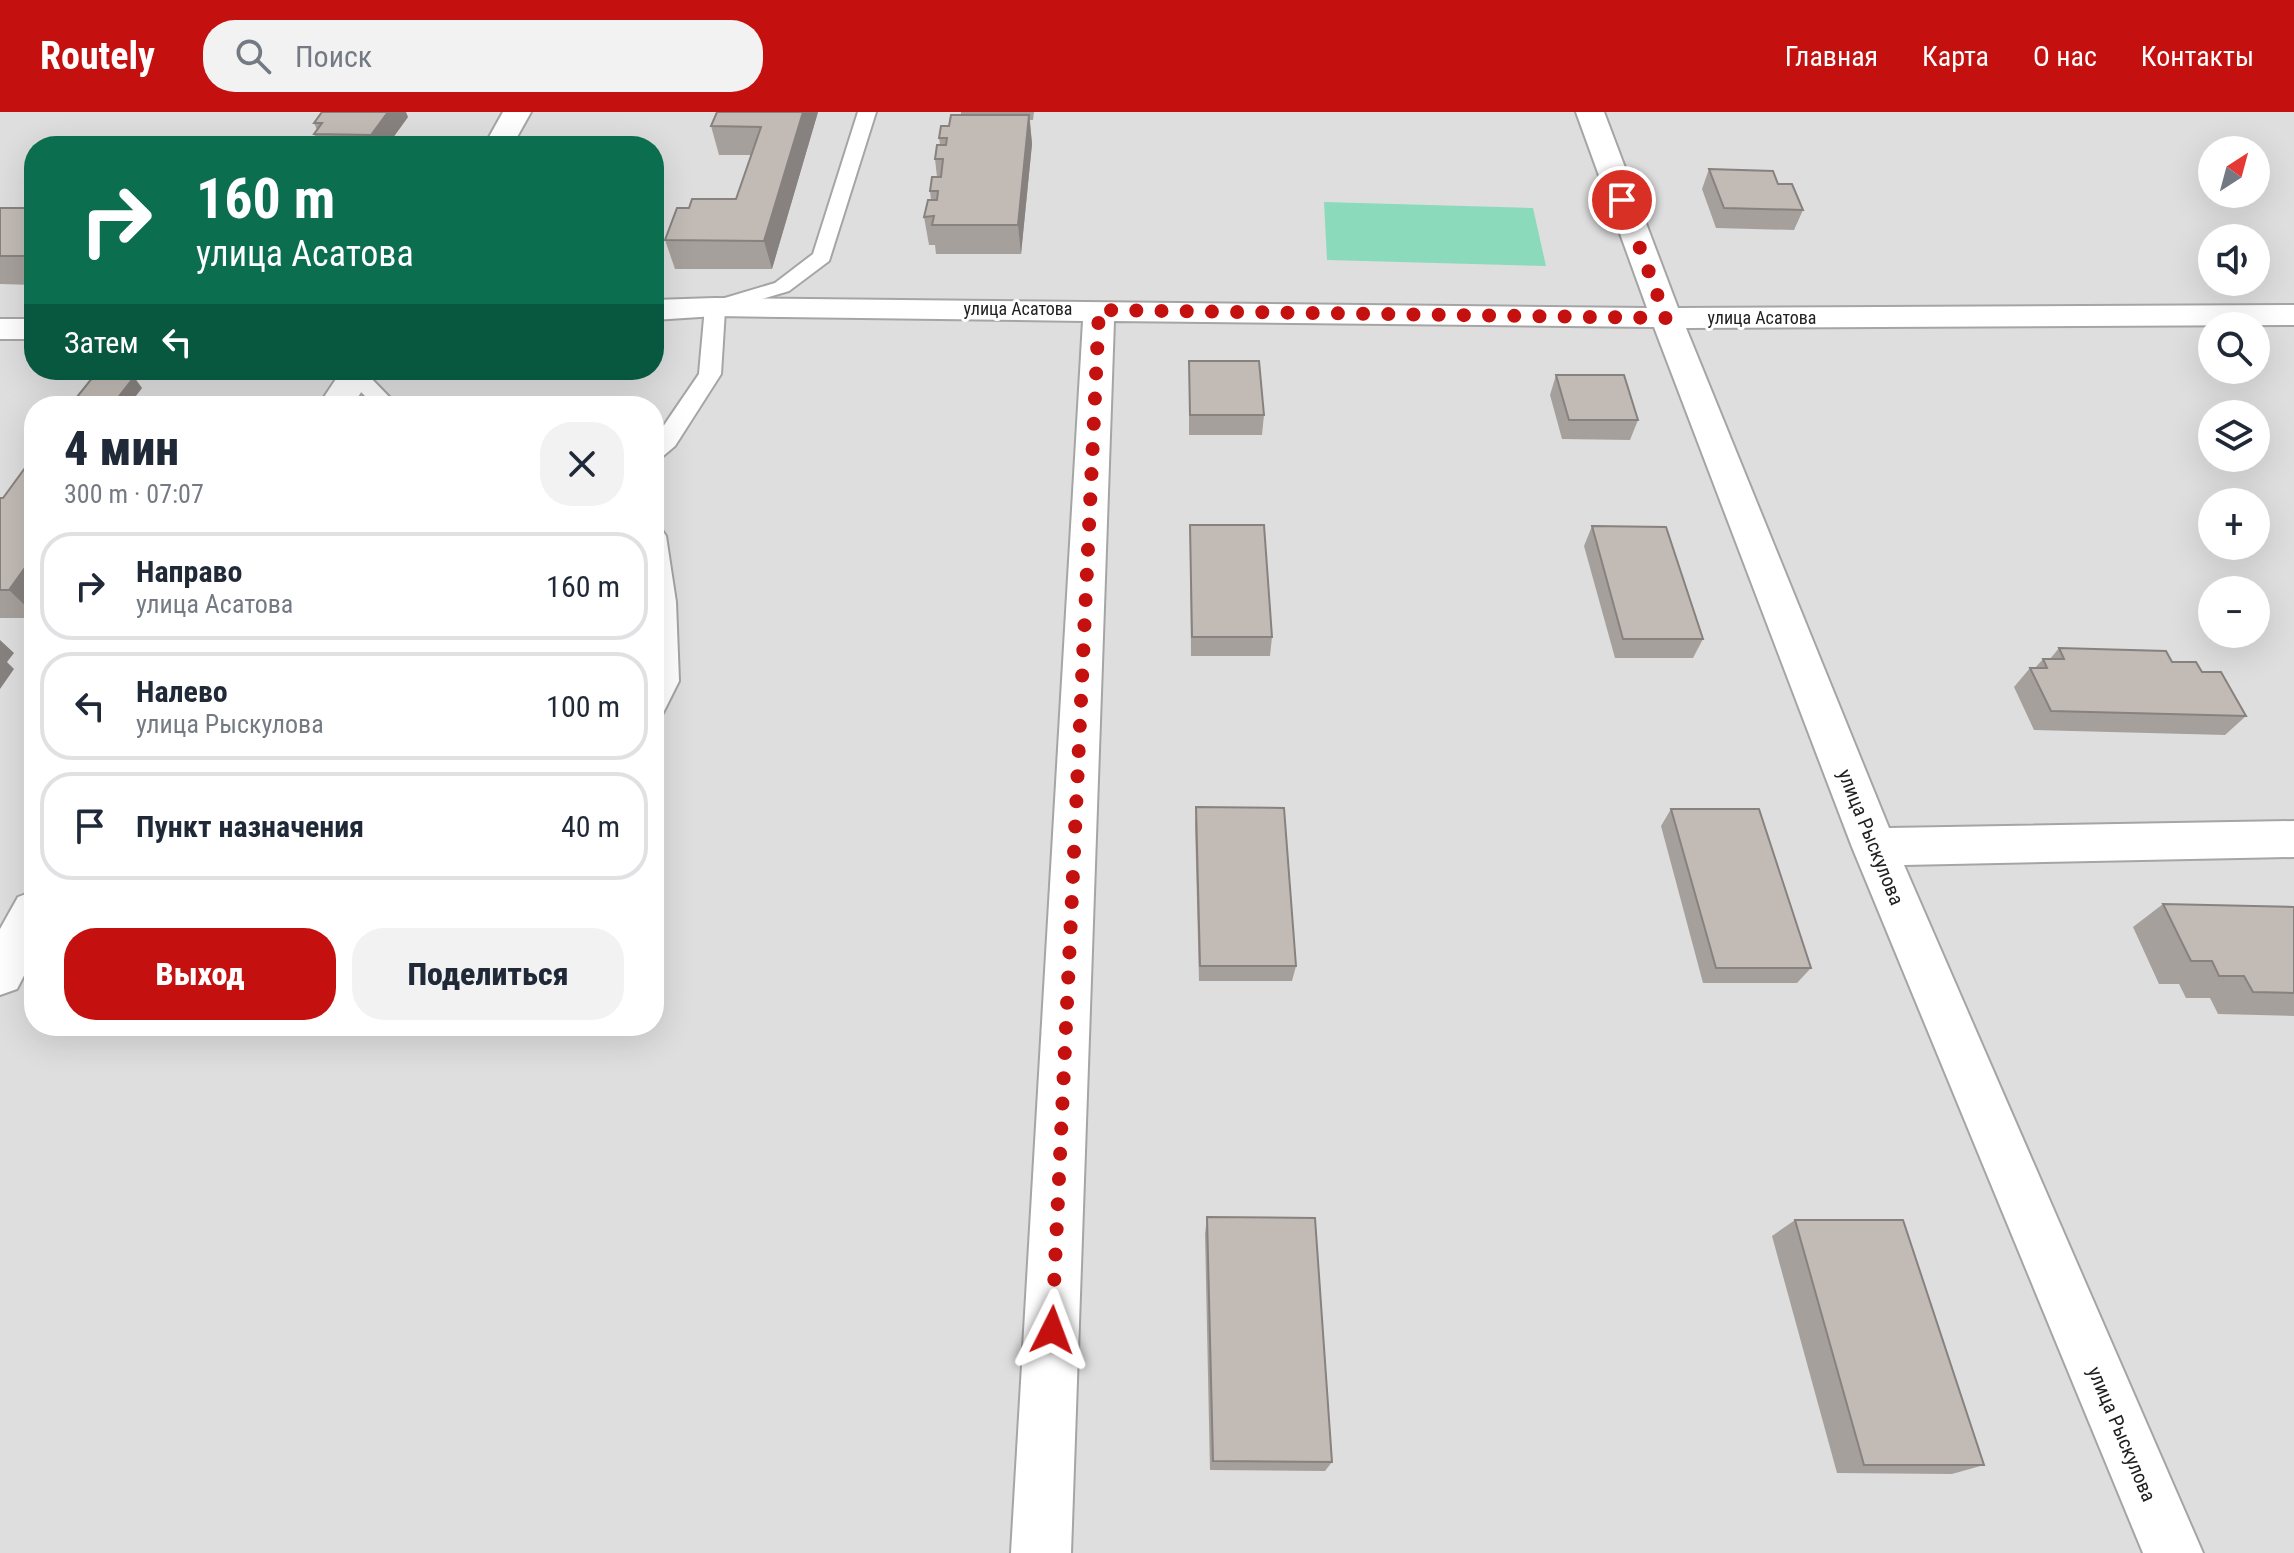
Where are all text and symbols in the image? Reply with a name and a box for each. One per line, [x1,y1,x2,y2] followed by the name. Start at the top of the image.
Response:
[203,20,763,92] search box
[40,34,155,78] text: Routely
[231,34,275,78] icon: search
[295,39,372,74] text: Поиск
[1785,40,1878,73] text: Главная
[1922,40,1989,73] text: Карта
[2033,40,2097,73] text: О нас
[2141,40,2254,73] text: Контакты
[2198,136,2270,208] north arrow
[2198,136,2270,648] map controls
[196,166,335,232] text: 160 m
[1588,166,1656,234] pin
[64,168,168,272] icon: right
[1600,178,1644,222] icon: arrive
[2198,224,2270,296] button: sound
[196,233,414,275] text: улица Асатова
[964,298,1072,319] street label: улица Асатова
[1708,307,1816,328] street label: улица Асатова
[2198,312,2270,384] button: search
[155,320,199,364] icon: left
[64,325,139,360] text: Затем
[2198,400,2270,472] button: layers
[64,420,179,477] text: 4 мин
[540,422,624,506] button: close
[64,479,204,509] text: 300 m · 07:07
[2198,488,2270,560] button: +
[136,554,242,589] text: Направо
[68,564,112,608] icon: right
[546,569,620,604] text: 160 m
[2198,576,2270,648] button: −
[136,589,293,619] text: улица Асатова
[136,674,228,709] text: Налево
[68,684,112,728] icon: left
[546,689,620,724] text: 100 m
[136,709,324,739] text: улица Рыскулова
[1833,766,1909,908] street label: улица Рыскулова
[68,804,112,848] icon: arrive
[136,809,364,844] text: Пункт назначения
[561,809,620,844] text: 40 m
[64,928,336,1020] button: Выход
[352,928,624,1020] button: Поделиться
[1010,1288,1094,1372] position arrow
[2083,1363,2161,1505] street label: улица Рыскулова

